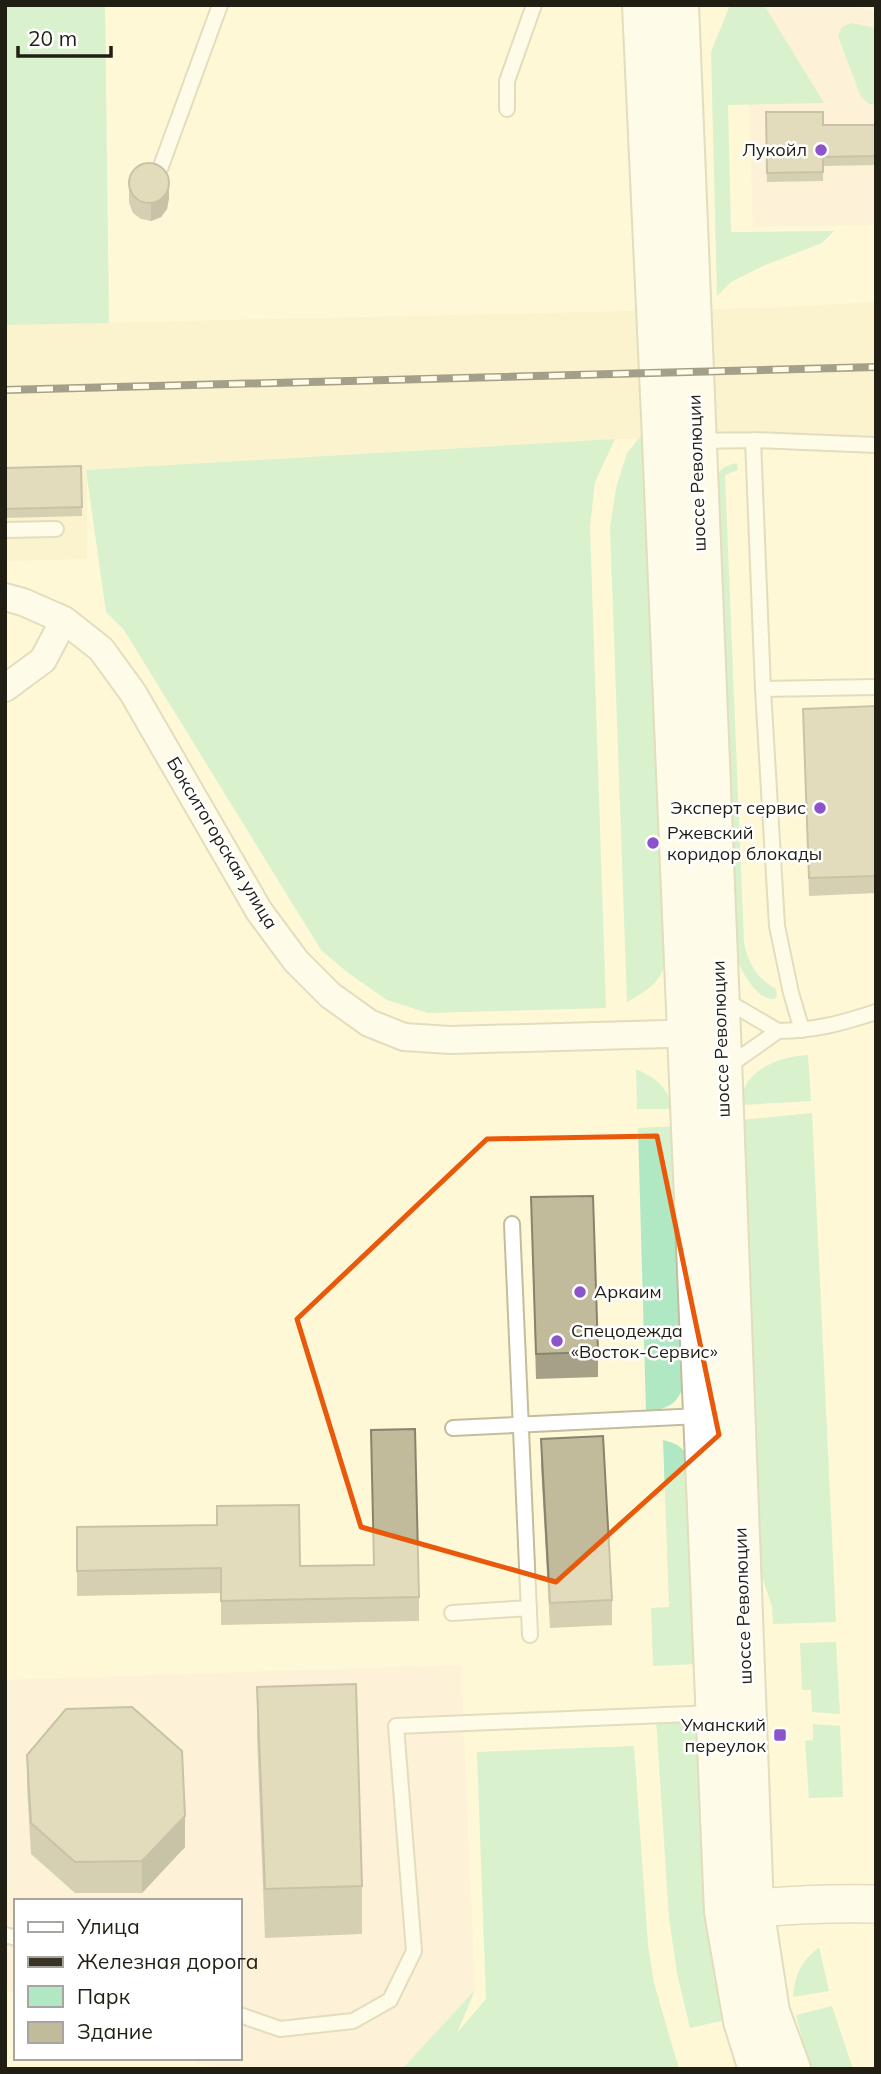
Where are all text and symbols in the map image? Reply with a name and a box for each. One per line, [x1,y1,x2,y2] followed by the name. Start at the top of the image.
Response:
[18,14,110,58] scale bar
[28,25,77,51] text: 20 m
[742,138,807,161] place label: Лукойл
[813,142,829,158] marker: Лукойл
[682,394,711,552] street label: шоссе Революции
[162,752,283,933] street label: Бокситогорская улица
[670,796,806,819] place label: Эксперт сервис
[812,800,828,816] marker: Эксперт сервис
[667,821,822,865] place label: Ржевский коридор блокады
[645,835,661,851] marker: Ржевский коридор блокады
[706,960,735,1118] street label: шоссе Революции
[594,1280,662,1303] place label: Аркаим
[572,1284,588,1300] marker: Аркаим
[571,1319,718,1363] place label: Спецодежда «Восток-Сервис»
[549,1333,565,1349] marker: Спецодежда «Восток-Сервис»
[728,1527,757,1685] street label: шоссе Революции
[680,1713,766,1757] place label: Уманский переулок
[772,1727,788,1743] marker: Уманский переулок
[14,1899,242,2060] legend
[76,1913,140,1939] text: Улица
[77,1948,259,1974] text: Железная дорога
[77,1983,131,2009] text: Парк
[77,2018,153,2044] text: Здание

